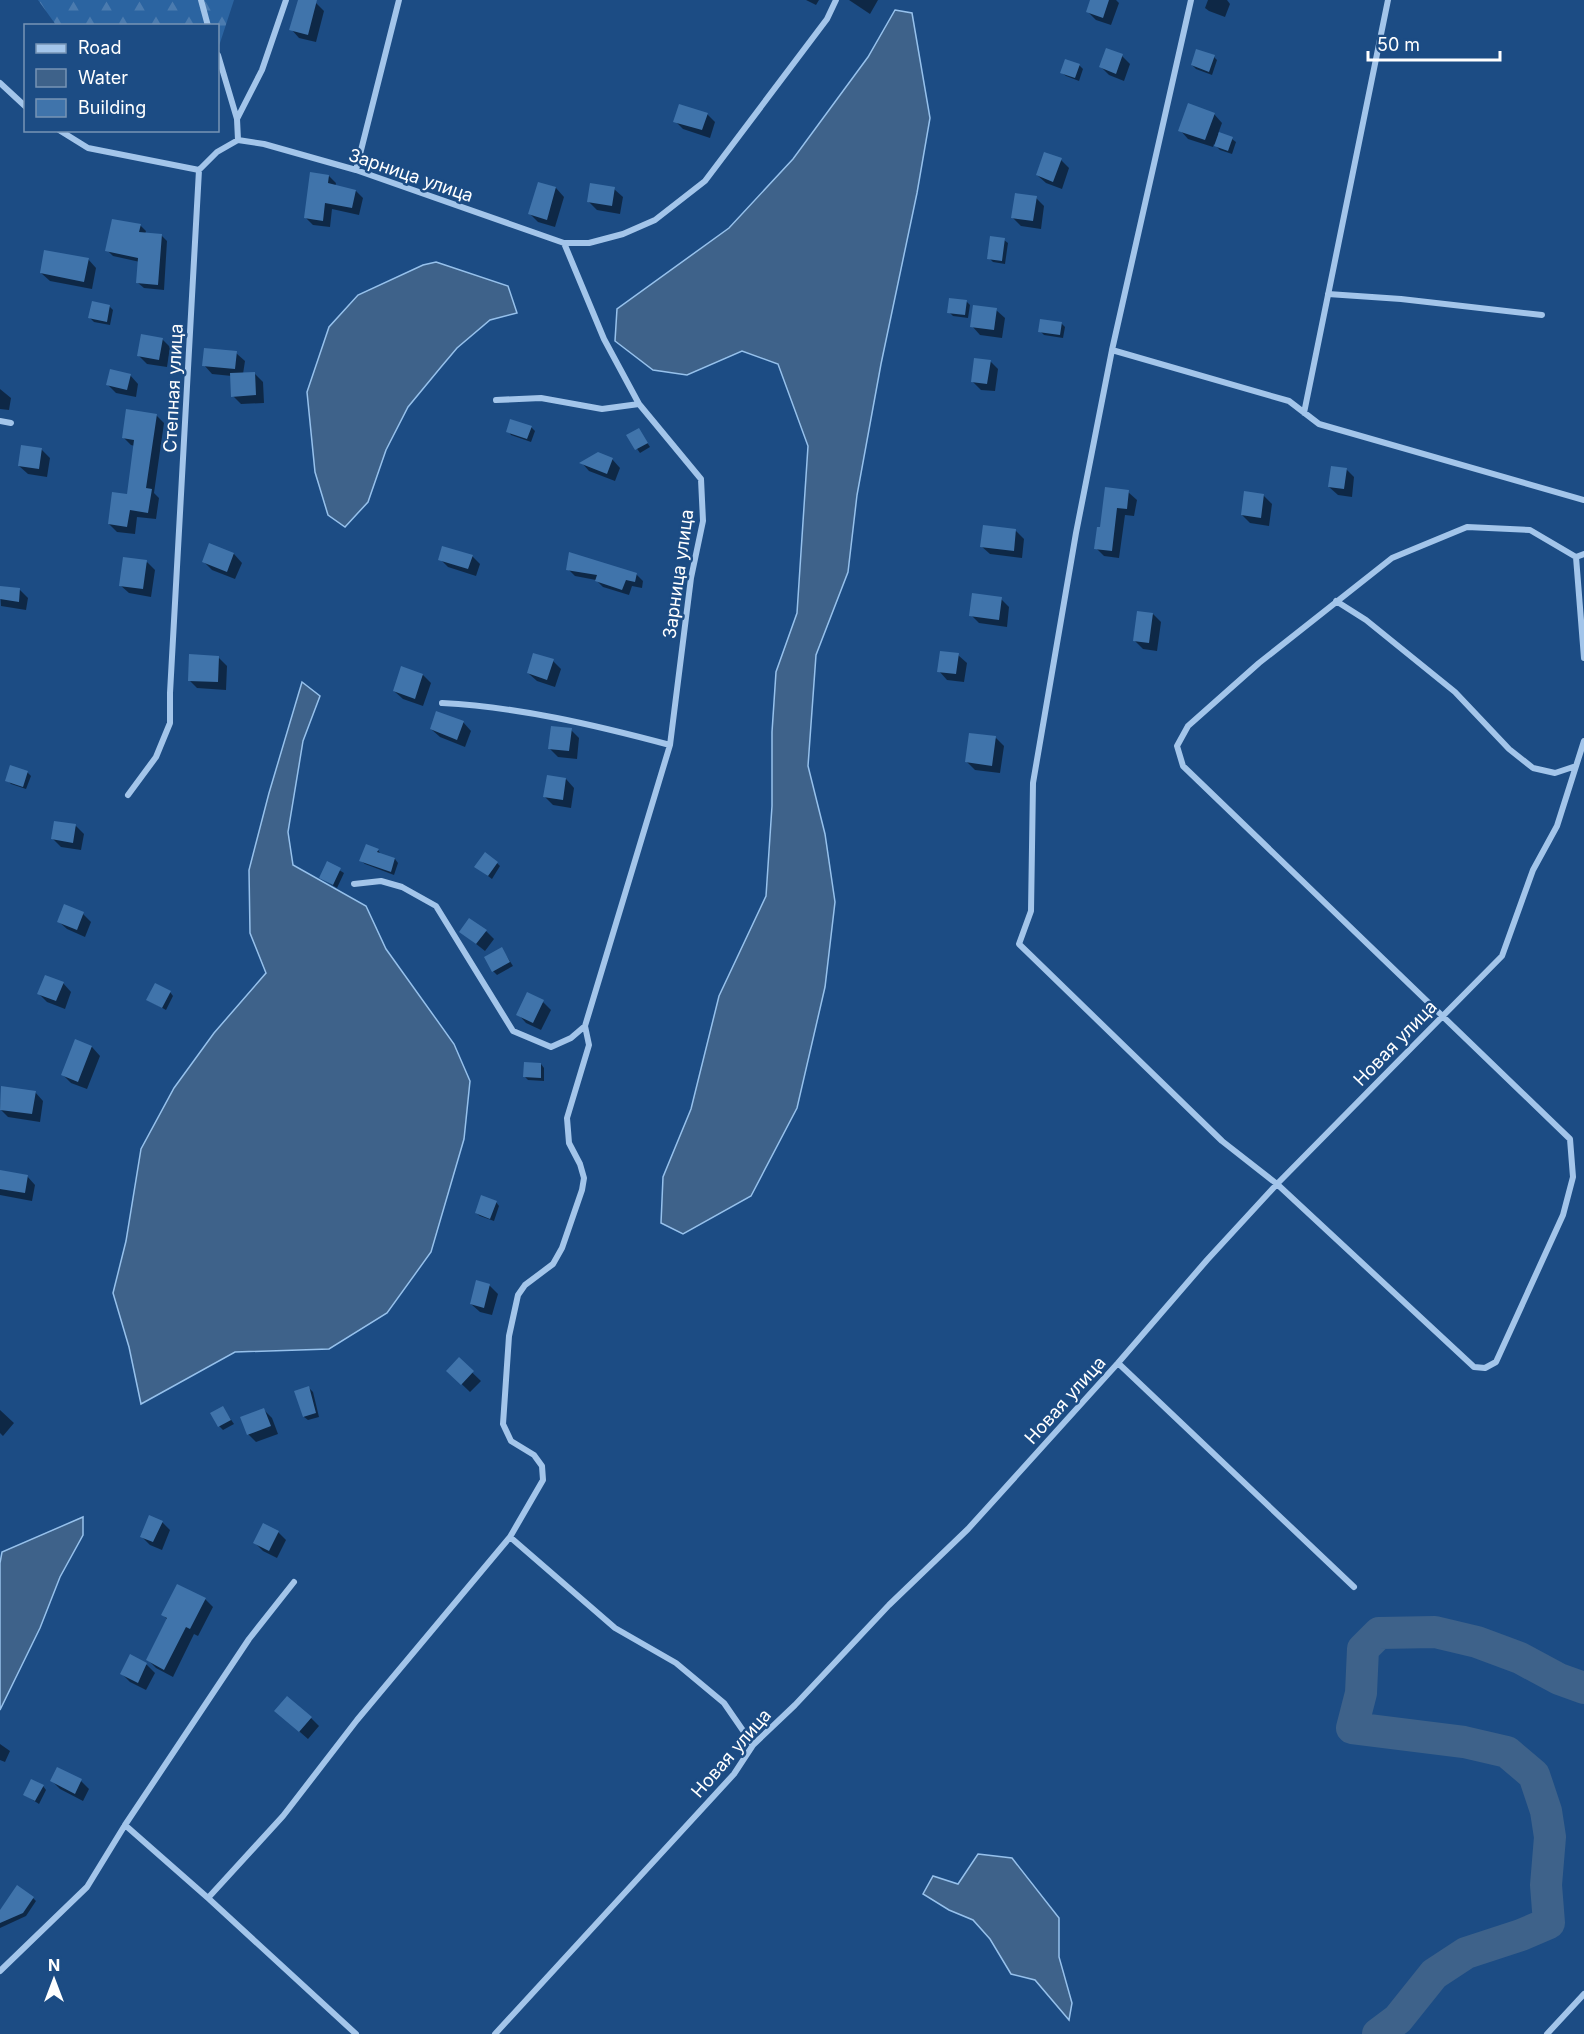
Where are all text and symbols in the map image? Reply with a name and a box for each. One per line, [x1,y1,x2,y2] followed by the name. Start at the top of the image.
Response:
[24,24,219,132] legend
[1368,24,1500,62] scale bar
[1377,34,1420,55] text: 50 m
[78,37,121,58] text: Road
[78,67,128,88] text: Water
[78,97,146,118] text: Building
[346,144,476,206] street label: Зарница улица
[159,323,187,453] street label: Степная улица
[659,508,697,640] street label: Зарница улица
[1349,996,1441,1090] street label: Новая улица
[1020,1352,1110,1448] street label: Новая улица
[687,1704,775,1802] street label: Новая улица
[24,1950,84,2010] north arrow
[48,1955,60,1975] text: N

